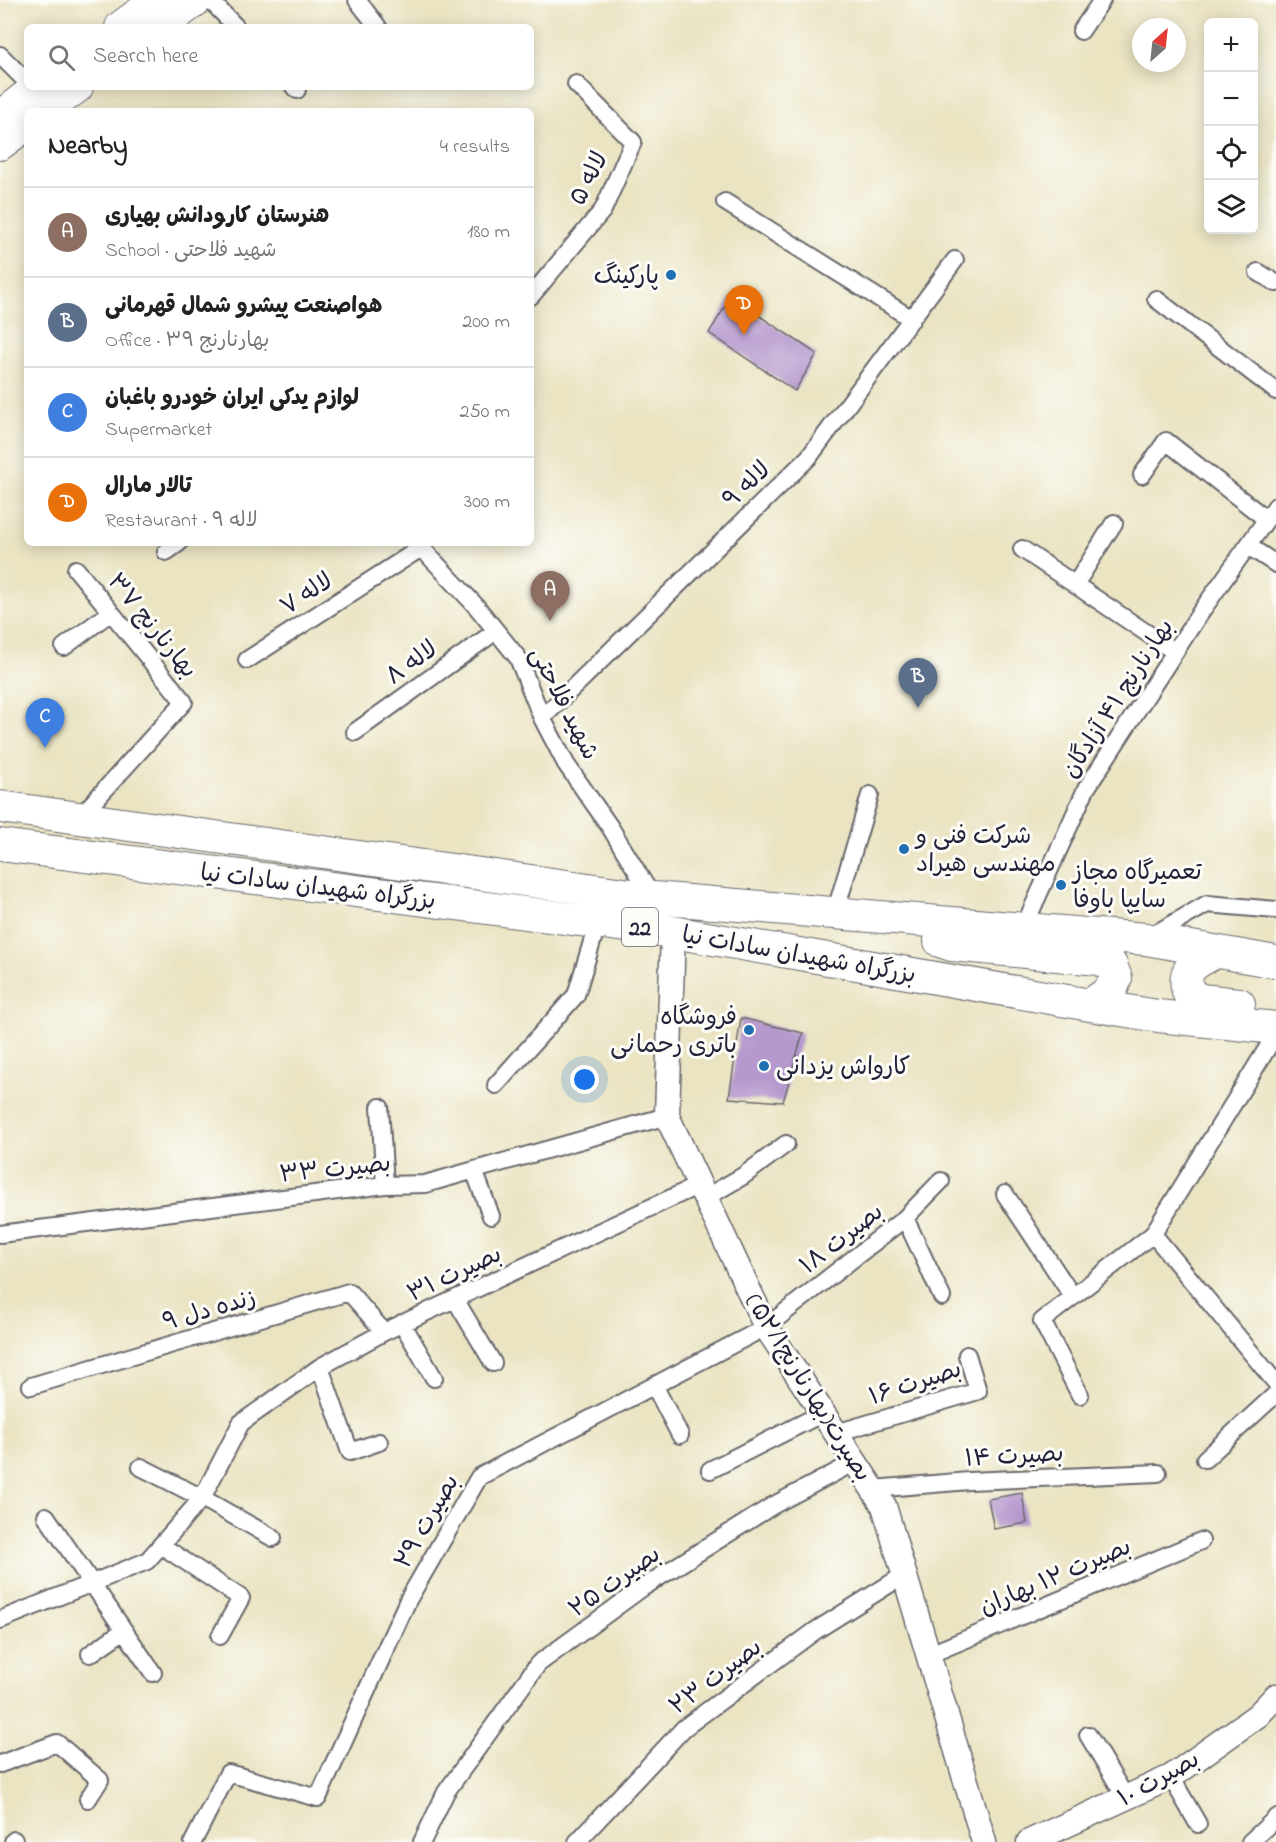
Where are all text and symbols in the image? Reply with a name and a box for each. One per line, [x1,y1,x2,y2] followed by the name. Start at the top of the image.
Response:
[1132,18,1186,72] north arrow
[1204,18,1258,234] map controls
[1204,18,1258,72] button: +
[24,24,534,90] search box
[45,41,78,74] icon: search
[93,41,198,73] text: Search here
[1204,72,1258,126] button: −
[1204,126,1258,180] button: locate
[48,128,127,166] text: Nearby
[440,133,510,162] text: 4 results
[562,146,619,212] street label: لاله ۵
[1204,180,1258,234] button: layers
[105,201,329,233] text: هنرستان کارودانش بهیاری
[61,218,74,247] text: A
[467,218,510,247] text: 180 m
[105,237,277,266] text: School · شهید فلاحتی
[594,260,659,295] place label: پارکینگ
[664,268,678,282] marker: پارکینگ
[724,286,764,335] pin: D
[105,291,382,323] text: هواصنعت پیشرو شمال قهرمانی
[61,308,74,337] text: B
[462,308,510,337] text: 200 m
[105,327,269,356] text: Office · بهارنارنج ۳۹
[105,383,359,415] text: لوازم یدکی ایران خودرو باغبان
[62,398,73,427] text: C
[459,398,510,427] text: 250 m
[105,416,212,445] text: Supermarket
[716,454,780,517] street label: لاله ۹
[105,471,192,503] text: تالار مارال
[60,488,75,517] text: D
[464,488,510,517] text: 300 m
[105,507,258,536] text: Restaurant · لاله ۹
[274,565,341,625] street label: لاله ۷
[98,566,204,687] street label: بهارنارنج ۳۷
[530,572,570,621] pin: A
[1054,613,1184,786] street label: بهارنارنج ۴۱ آزادگان
[379,633,446,695] street label: لاله ۸
[519,641,606,767] street label: شهید فلاحتی
[898,658,938,708] pin: B
[26,698,64,748] pin: C
[914,820,1056,883] place label: شرکت فنی و مهندسی هیراد
[897,842,911,856] marker: شرکت فنی و مهندسی هیراد
[1071,856,1203,919] place label: تعمیرگاه مجاز سایپا باوفا
[198,857,437,920] street label: بزرگراه شهیدان سادات نیا
[1054,878,1068,892] marker: تعمیرگاه مجاز سایپا باوفا
[622,908,658,946] road number: 22
[679,919,918,994] street label: بزرگراه شهیدان سادات نیا
[610,1001,737,1064] place label: فروشگاه باتری رحمانی
[742,1023,756,1037] marker: فروشگاه باتری رحمانی
[776,1051,910,1086] place label: کارواش یزدانی
[757,1059,771,1073] marker: کارواش یزدانی
[570,1065,599,1094] your location
[278,1147,393,1194] street label: بصیرت ۳۳
[793,1196,892,1284] street label: بصیرت ۱۸
[402,1238,508,1312] street label: بصیرت ۳۱
[159,1281,260,1341] street label: زنده دل ۹
[735,1288,879,1489] street label: بصیرت(بهارنارنج۵۲/۱)
[865,1353,967,1416] street label: بصیرت ۱۶
[964,1437,1065,1478] street label: بصیرت ۱۴
[387,1469,469,1576] street label: بصیرت ۲۹
[975,1531,1137,1626] street label: بصیرت ۱۲ بهاران
[562,1538,669,1628] street label: بصیرت ۲۵
[663,1631,770,1725] street label: بصیرت ۲۳
[1112,1743,1207,1817] street label: بصیرت ۱۰

